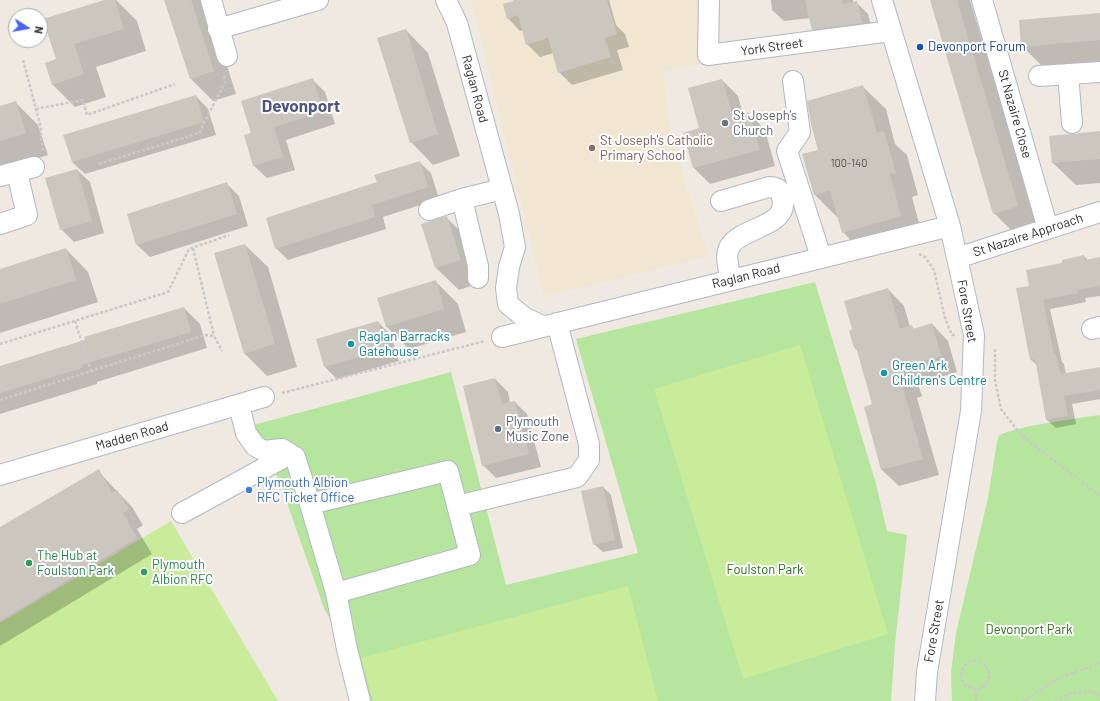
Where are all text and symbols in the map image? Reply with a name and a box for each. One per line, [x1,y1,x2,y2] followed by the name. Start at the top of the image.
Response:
[8,8,48,48] north arrow
[32,25,46,35] text: N
[740,35,804,59] street label: York Street
[928,39,1026,55] place label: Devonport Forum
[915,42,925,52] marker: Devonport Forum
[458,53,492,125] street label: Raglan Road
[995,68,1035,160] street label: St Nazaire Close
[262,96,340,116] district label: Devonport
[733,108,797,139] place label: St Joseph's Church
[720,118,730,128] marker: St Joseph's Church
[600,133,713,164] place label: St Joseph's Catholic Primary School
[587,143,597,153] marker: St Joseph's Catholic Primary School
[831,156,867,170] house number: 100-140
[971,210,1085,260] street label: St Nazaire Approach
[710,260,782,292] street label: Raglan Road
[954,278,980,344] street label: Fore Street
[359,329,450,360] place label: Raglan Barracks Gatehouse
[346,339,356,349] marker: Raglan Barracks Gatehouse
[892,358,987,389] place label: Green Ark Children's Centre
[879,368,889,378] marker: Green Ark Children's Centre
[506,414,569,445] place label: Plymouth Music Zone
[94,418,170,454] street label: Madden Road
[493,424,503,434] marker: Plymouth Music Zone
[257,475,354,506] place label: Plymouth Albion RFC Ticket Office
[244,485,254,495] marker: Plymouth Albion RFC Ticket Office
[37,548,114,579] place label: The Hub at Foulston Park
[152,557,213,588] place label: Plymouth Albion RFC
[24,558,34,568] marker: The Hub at Foulston Park
[727,562,803,578] park label: Foulston Park
[139,567,149,577] marker: Plymouth Albion RFC
[921,598,947,664] street label: Fore Street
[986,622,1072,638] park label: Devonport Park

